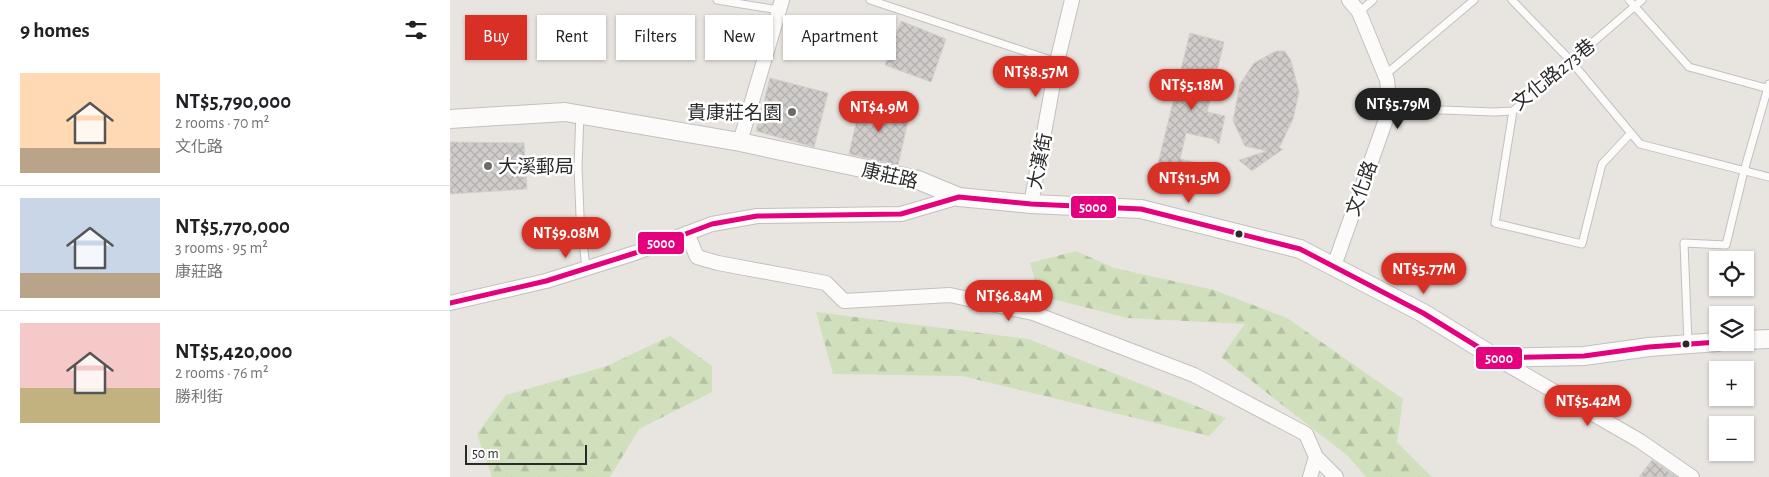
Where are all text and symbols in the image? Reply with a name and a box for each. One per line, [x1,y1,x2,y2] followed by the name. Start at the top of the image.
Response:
[465,15,527,60] chip: Buy
[537,15,606,60] chip: Rent
[616,15,695,60] chip: Filters
[705,15,773,60] chip: New
[783,15,896,60] chip: Apartment
[402,16,430,44] icon: filters
[20,20,90,41] text: 9 homes
[1508,35,1599,114] street label: 文化路273巷
[984,56,1088,98] pin: NT$8.57M
[1004,64,1068,80] text: NT$8.57M
[1140,68,1244,111] pin: NT$5.18M
[1160,77,1224,93] text: NT$5.18M
[1346,88,1450,130] pin: NT$5.79M
[833,90,925,133] pin: NT$4.9M
[175,91,291,112] text: NT$5,790,000
[60,93,120,153] icon: home
[1366,96,1430,112] text: NT$5.79M
[850,99,908,115] text: NT$4.9M
[687,102,782,123] place label: 貴康莊名園
[786,106,798,118] marker: 貴康莊名園
[175,115,269,131] text: 2 rooms · 70 m²
[1024,131,1055,191] street label: 大漢街
[175,139,223,155] text: 文化路
[498,156,574,177] place label: 大溪郵局
[1343,158,1381,219] street label: 文化路
[860,159,920,192] street label: 康莊路
[482,160,494,172] marker: 大溪郵局
[1137,162,1241,204] pin: NT$11.5M
[1158,170,1220,186] text: NT$11.5M
[1070,195,1117,219] line badge: 5000
[1079,201,1107,215] text: 5000
[175,216,290,237] text: NT$5,770,000
[514,216,618,259] pin: NT$9.08M
[60,218,120,278] icon: home
[533,225,599,241] text: NT$9.08M
[1234,229,1244,239] unlabelled marker
[637,231,685,255] line badge: 5000
[647,237,675,251] text: 5000
[175,240,268,256] text: 3 rooms · 95 m²
[1709,251,1754,461] map controls
[1709,251,1754,296] button: locate
[1372,252,1476,295] pin: NT$5.77M
[1392,261,1456,277] text: NT$5.77M
[175,264,223,280] text: 康莊路
[957,280,1061,322] pin: NT$6.84M
[976,288,1042,304] text: NT$6.84M
[1709,306,1754,351] button: layers
[1681,339,1691,349] unlabelled marker
[175,341,292,362] text: NT$5,420,000
[60,343,120,403] icon: home
[1475,346,1523,370] line badge: 5000
[1485,352,1513,366] text: 5000
[1709,361,1754,406] button: +
[175,365,269,381] text: 2 rooms · 76 m²
[1536,384,1640,427] pin: NT$5.42M
[175,389,223,405] text: 勝利街
[1555,393,1621,409] text: NT$5.42M
[1709,416,1754,461] button: −
[465,442,588,465] scale bar
[472,447,499,461] text: 50 m

